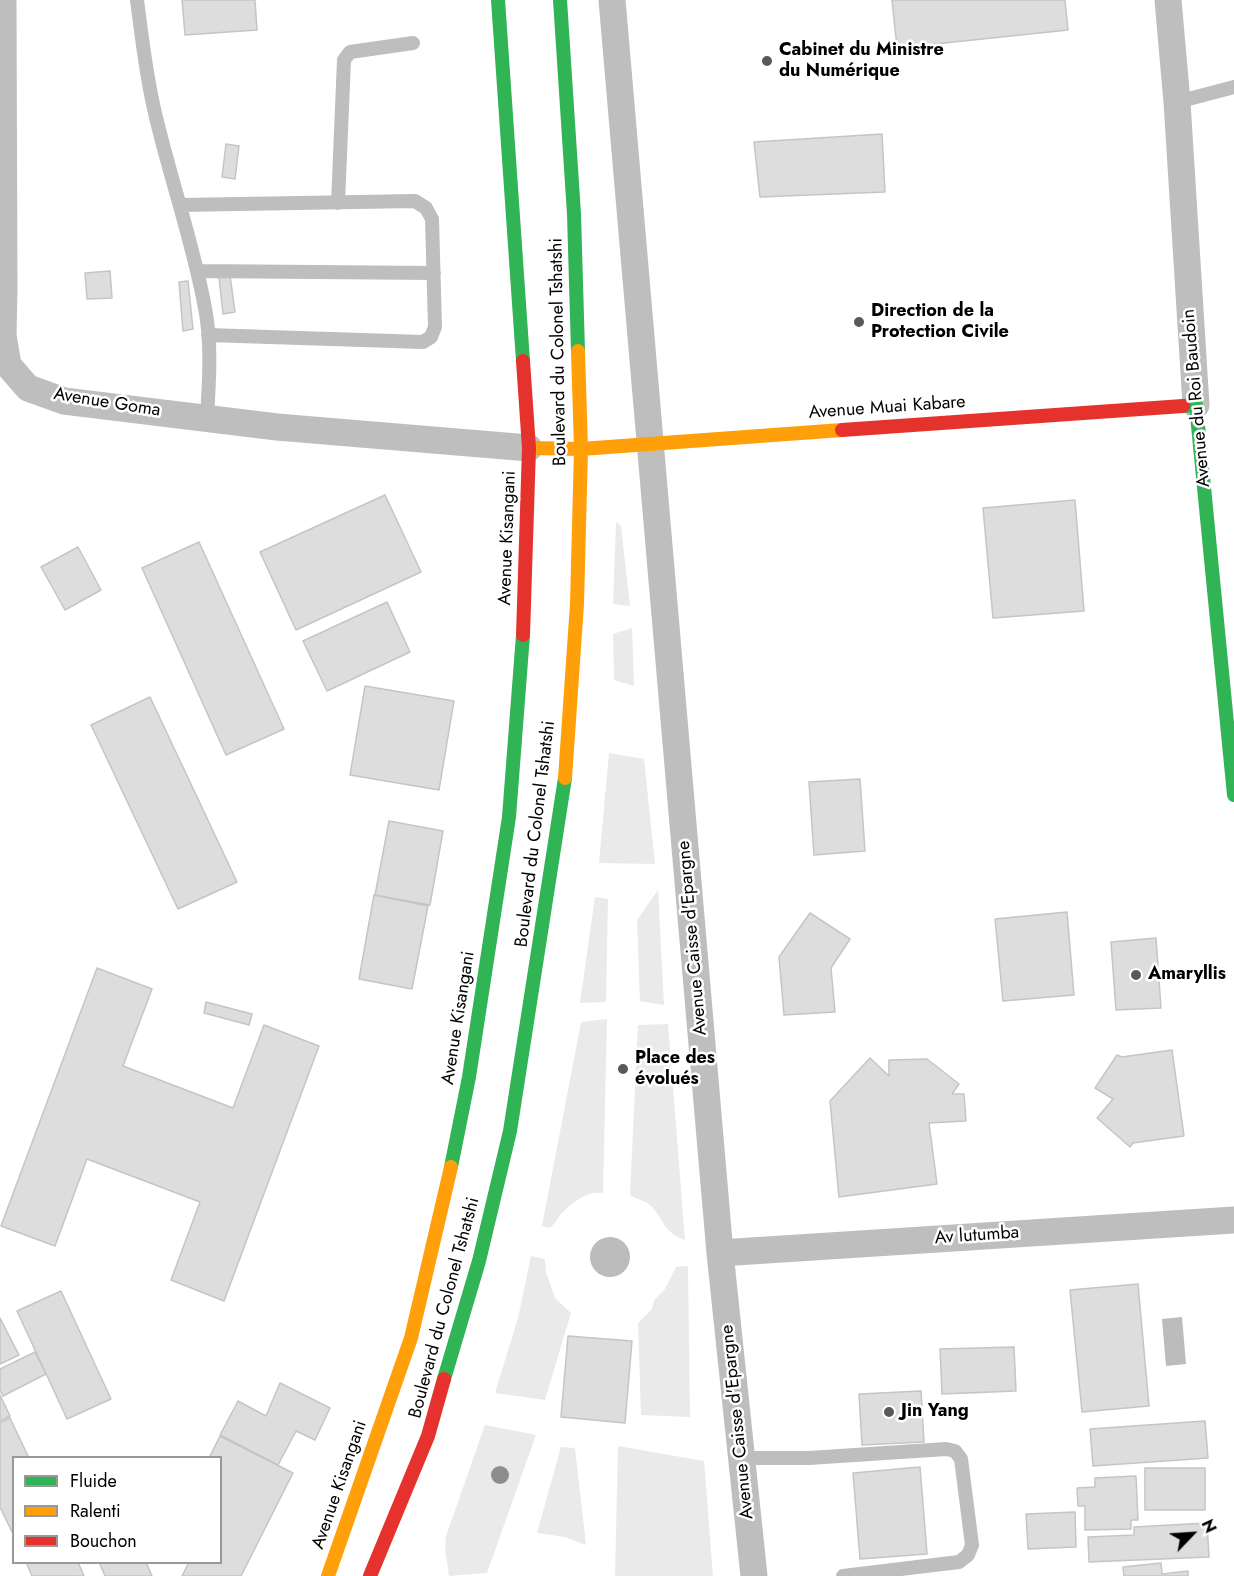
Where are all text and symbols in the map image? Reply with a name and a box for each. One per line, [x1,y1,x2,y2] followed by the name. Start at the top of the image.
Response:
[779,40,944,82] place label: Cabinet du Ministre du Numérique
[760,54,774,68] marker: Cabinet du Ministre du Numérique
[546,238,572,466] street label: Boulevard du Colonel Tshatshi
[871,301,1009,344] place label: Direction de la Protection Civile
[1178,308,1216,488] street label: Avenue du Roi Baudoin
[852,315,866,329] marker: Direction de la Protection Civile
[52,384,162,422] street label: Avenue Goma
[808,392,966,424] street label: Avenue Muai Kabare
[495,470,521,606] street label: Avenue Kisangani
[511,720,561,948] street label: Boulevard du Colonel Tshatshi
[674,840,712,1036] street label: Avenue Caisse d'Epargne
[438,950,480,1086] street label: Avenue Kisangani
[1148,964,1226,986] place label: Amaryllis
[1129,968,1143,982] marker: Amaryllis
[635,1048,715,1090] place label: Place des évolués
[616,1062,630,1076] marker: Place des évolués
[405,1195,485,1421] street label: Boulevard du Colonel Tshatshi
[934,1222,1020,1250] street label: Av lutumba
[717,1324,759,1520] street label: Avenue Caisse d'Epargne
[901,1401,969,1423] place label: Jin Yang
[882,1405,896,1419] marker: Jin Yang
[308,1418,372,1552] street label: Avenue Kisangani
[12,1456,222,1564] legend
[70,1468,117,1494] text: Fluide
[70,1498,121,1524] text: Ralenti
[1162,1504,1222,1564] north arrow
[1196,1516,1222,1537] text: N
[70,1528,137,1554] text: Bouchon

